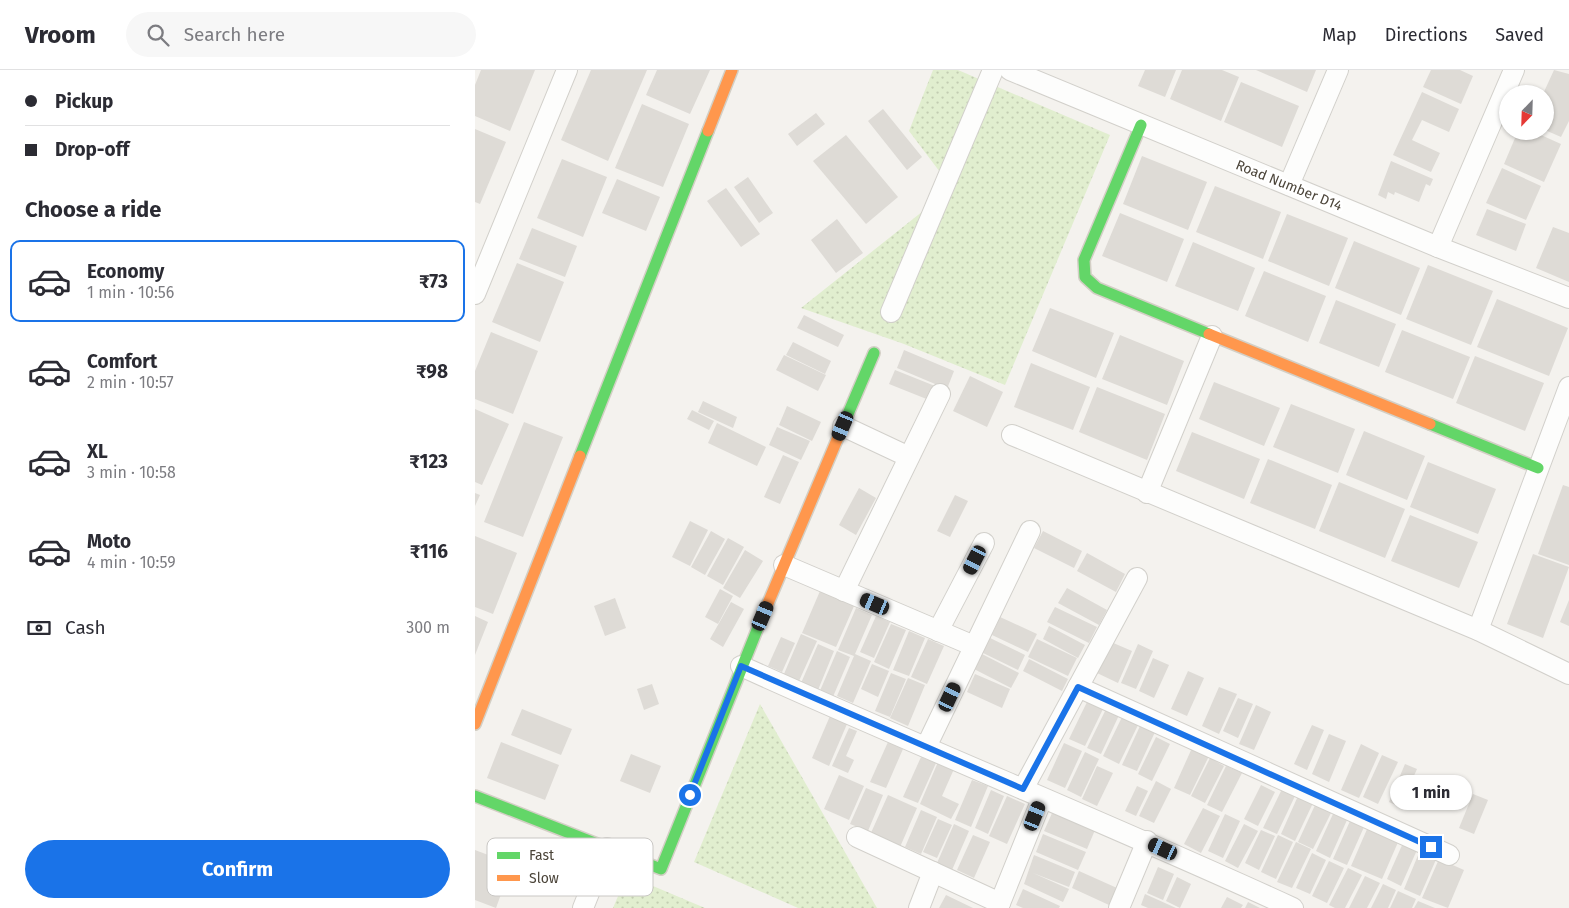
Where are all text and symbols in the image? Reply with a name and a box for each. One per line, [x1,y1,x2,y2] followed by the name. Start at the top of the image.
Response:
[126,12,476,57] search box
[25,21,96,49] text: Vroom
[144,21,172,49] icon: search
[184,23,285,46] text: Search here
[1322,24,1357,46] text: Map
[1385,24,1467,46] text: Directions
[1495,24,1544,46] text: Saved
[1499,85,1554,140] north arrow
[1499,85,1554,140] map controls
[55,90,113,113] text: Pickup
[55,138,129,161] text: Drop-off
[1233,156,1345,215] street label: Road Number D14
[25,196,161,223] text: Choose a ride
[27,259,72,304] icon: car
[87,260,164,283] text: Economy
[419,270,448,293] text: ₹73
[87,283,174,302] text: 1 min · 10:56
[27,349,72,394] icon: car
[87,350,157,373] text: Comfort
[416,360,448,383] text: ₹98
[87,373,174,392] text: 2 min · 10:57
[830,409,855,443] car
[27,439,72,484] icon: car
[87,440,108,463] text: XL
[409,450,448,473] text: ₹123
[87,463,176,482] text: 3 min · 10:58
[27,529,72,574] icon: car
[87,530,131,553] text: Moto
[410,540,448,563] text: ₹116
[961,543,988,577] car
[87,553,176,572] text: 4 min · 10:59
[858,591,891,617] car
[750,599,775,633] car
[25,614,53,642] icon: cash
[65,616,106,639] text: Cash
[406,618,450,637] text: 300 m
[936,680,963,714] car
[1390,774,1472,810] callout: 1 min
[1412,783,1450,802] text: 1 min
[679,784,701,806] route start
[1022,799,1047,833] car
[1146,836,1179,862] car
[1420,836,1442,858] route end
[487,838,653,896] legend
[25,840,450,898] button: Confirm
[529,847,555,864] text: Fast
[529,870,559,887] text: Slow

